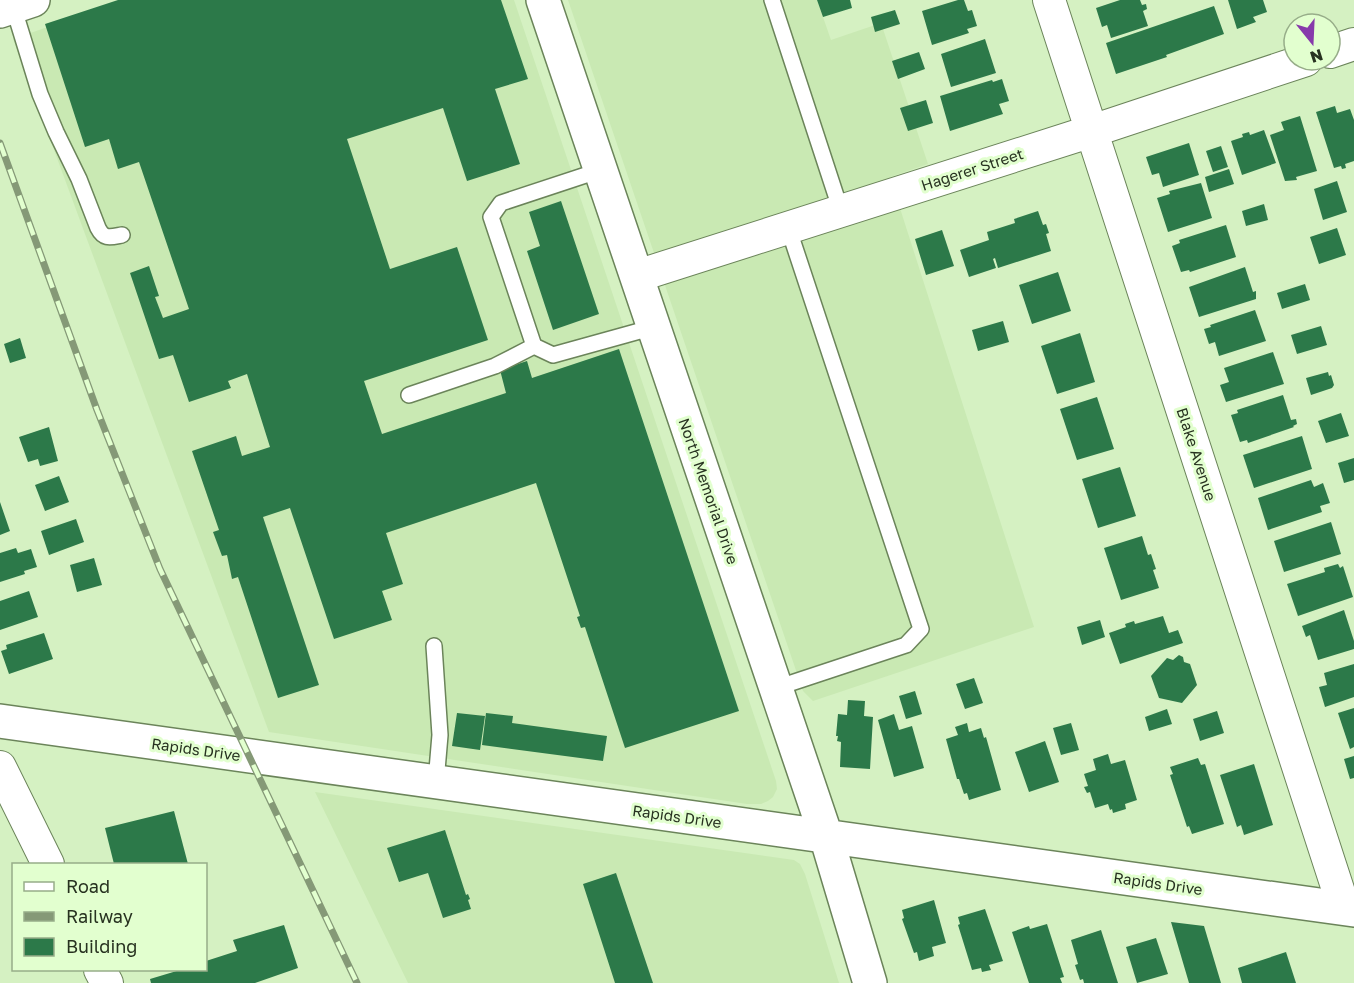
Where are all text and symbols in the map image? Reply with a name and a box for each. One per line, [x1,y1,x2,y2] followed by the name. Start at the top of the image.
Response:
[1282,12,1342,72] north arrow
[1308,45,1326,68] text: N
[919,144,1025,194] street label: Hagerer Street
[1173,405,1221,503] street label: Blake Avenue
[676,416,743,567] street label: North Memorial Drive
[150,734,242,764] street label: Rapids Drive
[631,801,723,831] street label: Rapids Drive
[12,863,207,971] legend
[1112,868,1204,898] street label: Rapids Drive
[66,875,110,897] text: Road
[66,905,133,927] text: Railway
[66,935,137,957] text: Building

